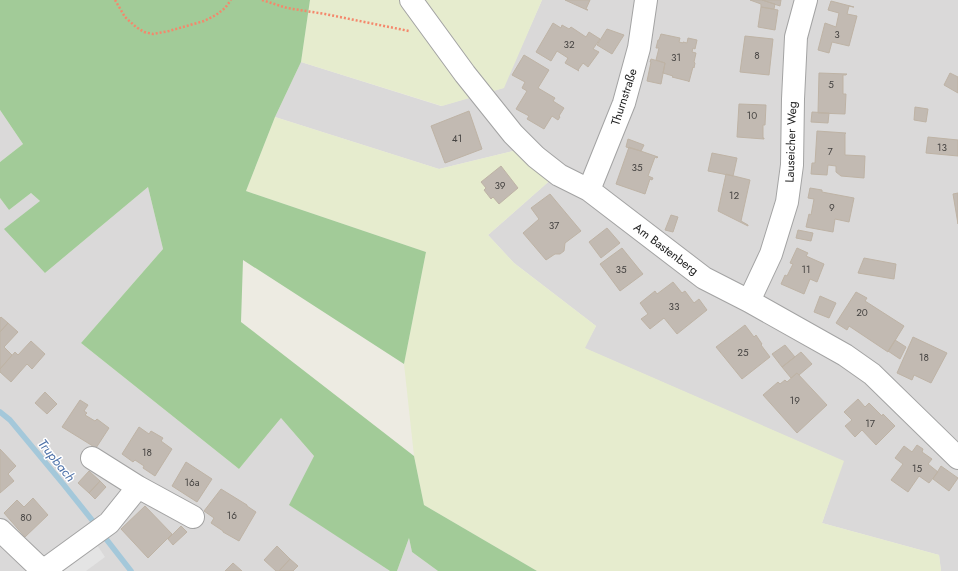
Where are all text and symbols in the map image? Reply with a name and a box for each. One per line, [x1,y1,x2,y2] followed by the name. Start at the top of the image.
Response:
[834,27,840,42] house number: 3
[563,37,575,52] house number: 32
[754,48,760,63] house number: 8
[671,50,681,65] house number: 31
[606,66,642,128] street label: Thurnstraße
[828,77,834,92] house number: 5
[781,101,801,183] street label: Lauseicher Weg
[747,108,757,123] house number: 10
[452,131,462,146] house number: 41
[937,140,948,155] house number: 13
[827,144,833,159] house number: 7
[631,160,643,175] house number: 35
[494,178,506,193] house number: 39
[729,188,739,203] house number: 12
[829,200,835,215] house number: 9
[549,218,560,233] house number: 37
[630,219,702,279] street label: Am Bastenberg
[615,262,627,277] house number: 35
[802,262,811,277] house number: 11
[669,299,680,314] house number: 33
[856,305,868,320] house number: 20
[737,345,749,360] house number: 25
[919,350,929,365] house number: 18
[790,393,800,408] house number: 19
[865,416,876,431] house number: 17
[33,435,80,486] water label: Trupbach
[142,445,152,460] house number: 18
[912,461,922,476] house number: 15
[184,475,200,490] house number: 16a
[227,508,237,523] house number: 16
[20,510,32,525] house number: 80

